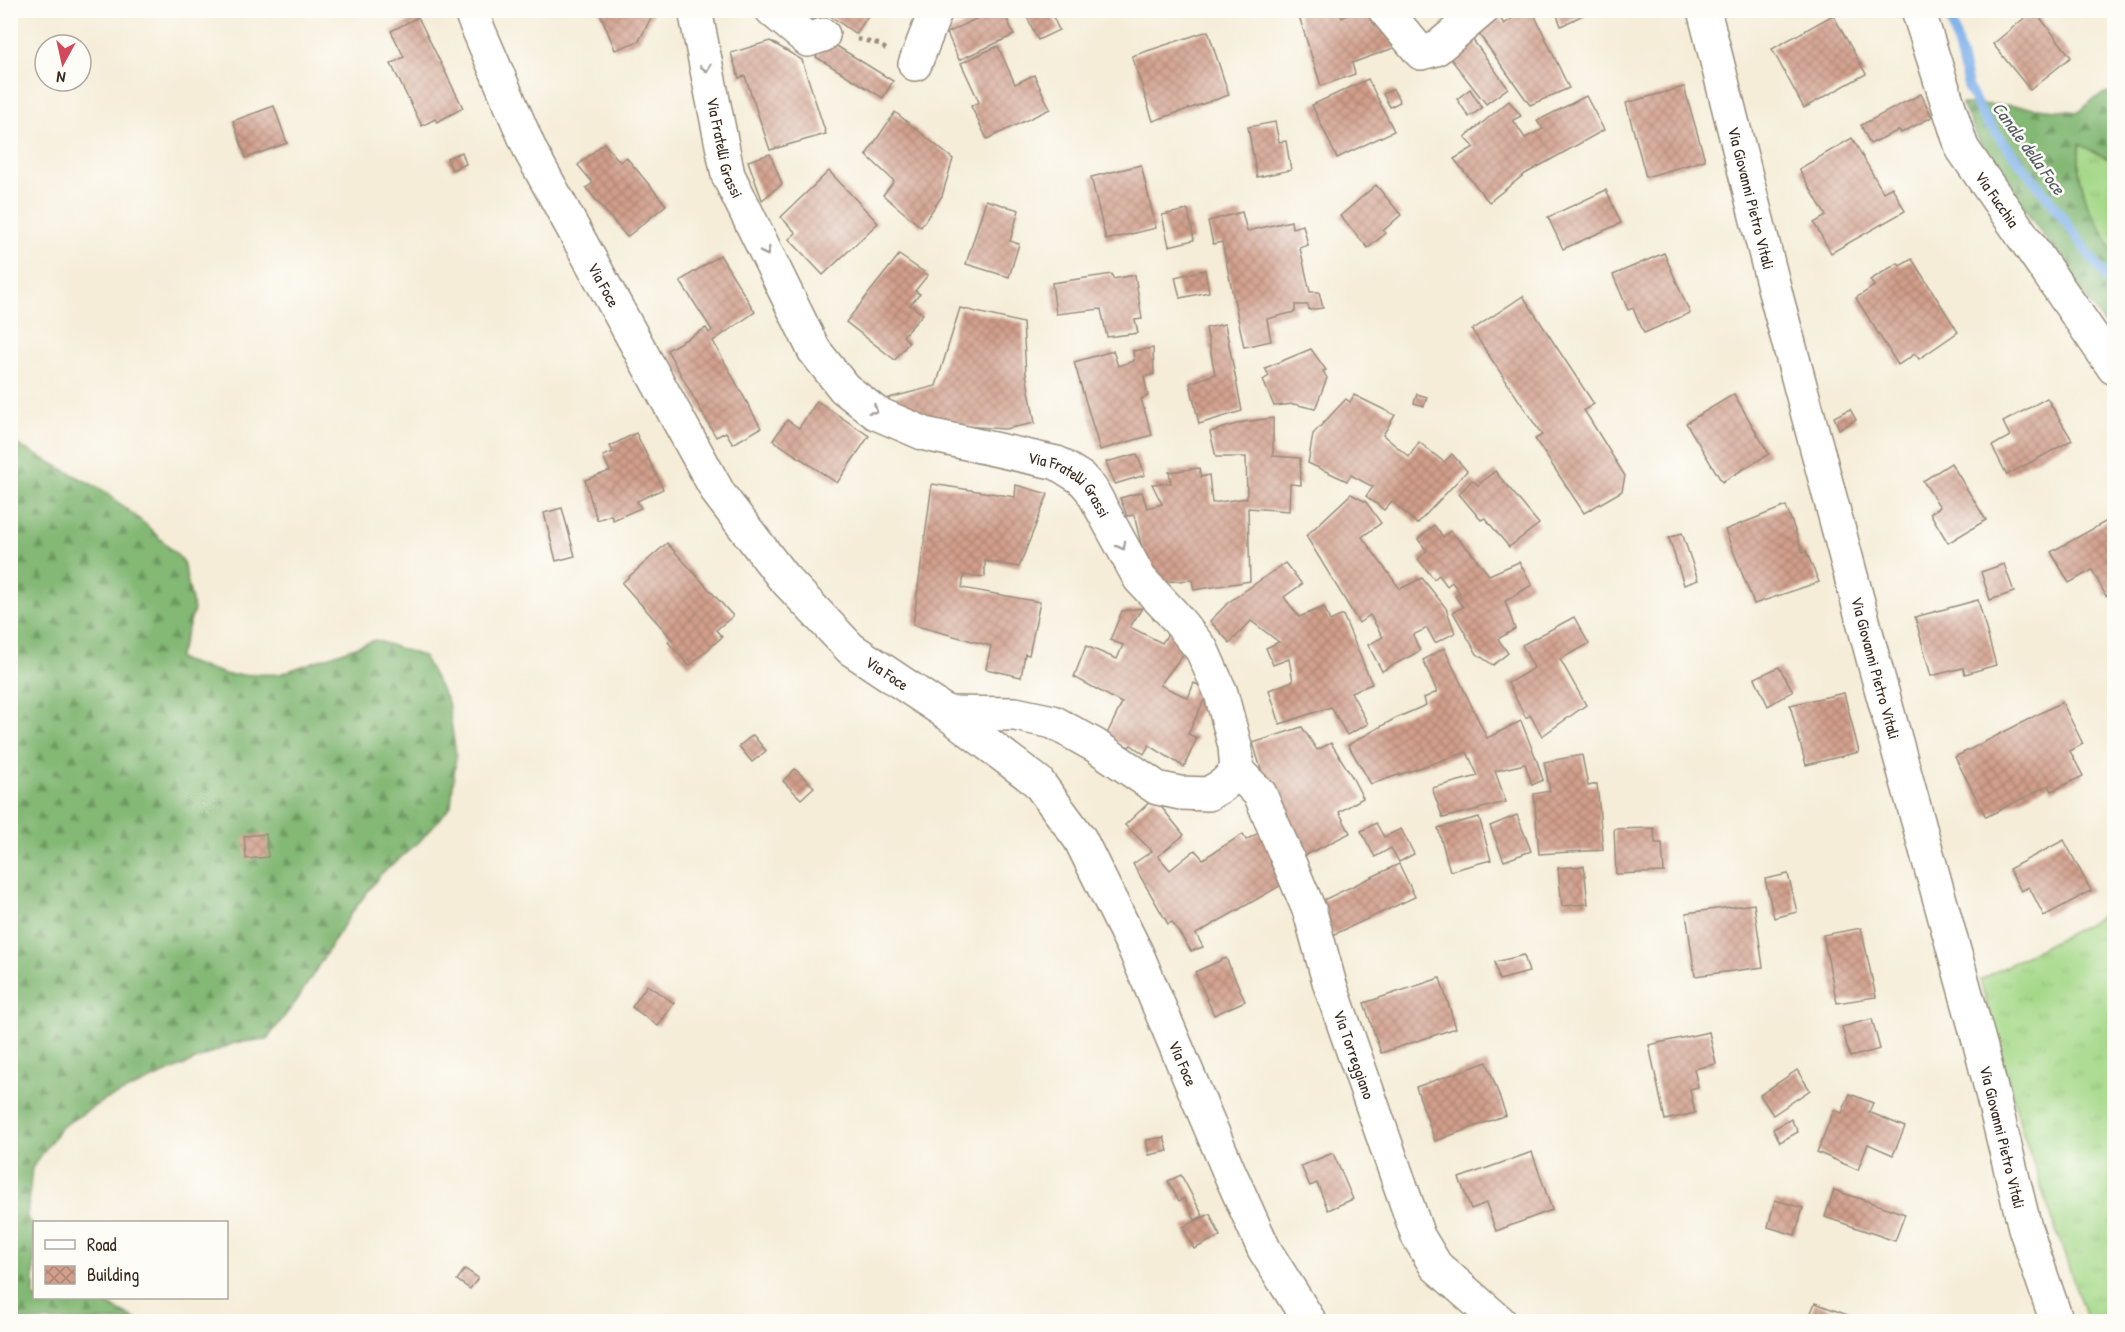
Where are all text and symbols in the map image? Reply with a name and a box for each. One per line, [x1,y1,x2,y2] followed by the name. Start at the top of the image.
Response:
[33,33,93,93] north arrow
[699,63,712,73] one-way arrow
[55,66,67,89] text: N
[702,96,749,202] street label: Via Fratelli Grassi
[1987,96,2072,200] water label: Canale della Foce
[1723,124,1780,272] street label: Via Giovanni Pietro Vitali
[1970,167,2025,232] street label: Via Fucchia
[758,246,770,257] one-way arrow
[583,259,625,311] street label: Via Foce
[867,403,878,414] one-way arrow
[1026,446,1115,521] street label: Via Fratelli Grassi
[1115,540,1126,550] one-way arrow
[1846,594,1906,742] street label: Via Giovanni Pietro Vitali
[861,651,913,696] street label: Via Foce
[1329,1007,1380,1103] street label: Via Torreggiano
[1164,1037,1203,1090] street label: Via Foce
[1975,1063,2031,1211] street label: Via Giovanni Pietro Vitali
[33,1221,228,1299] legend
[87,1232,117,1257] text: Road
[87,1262,139,1287] text: Building

